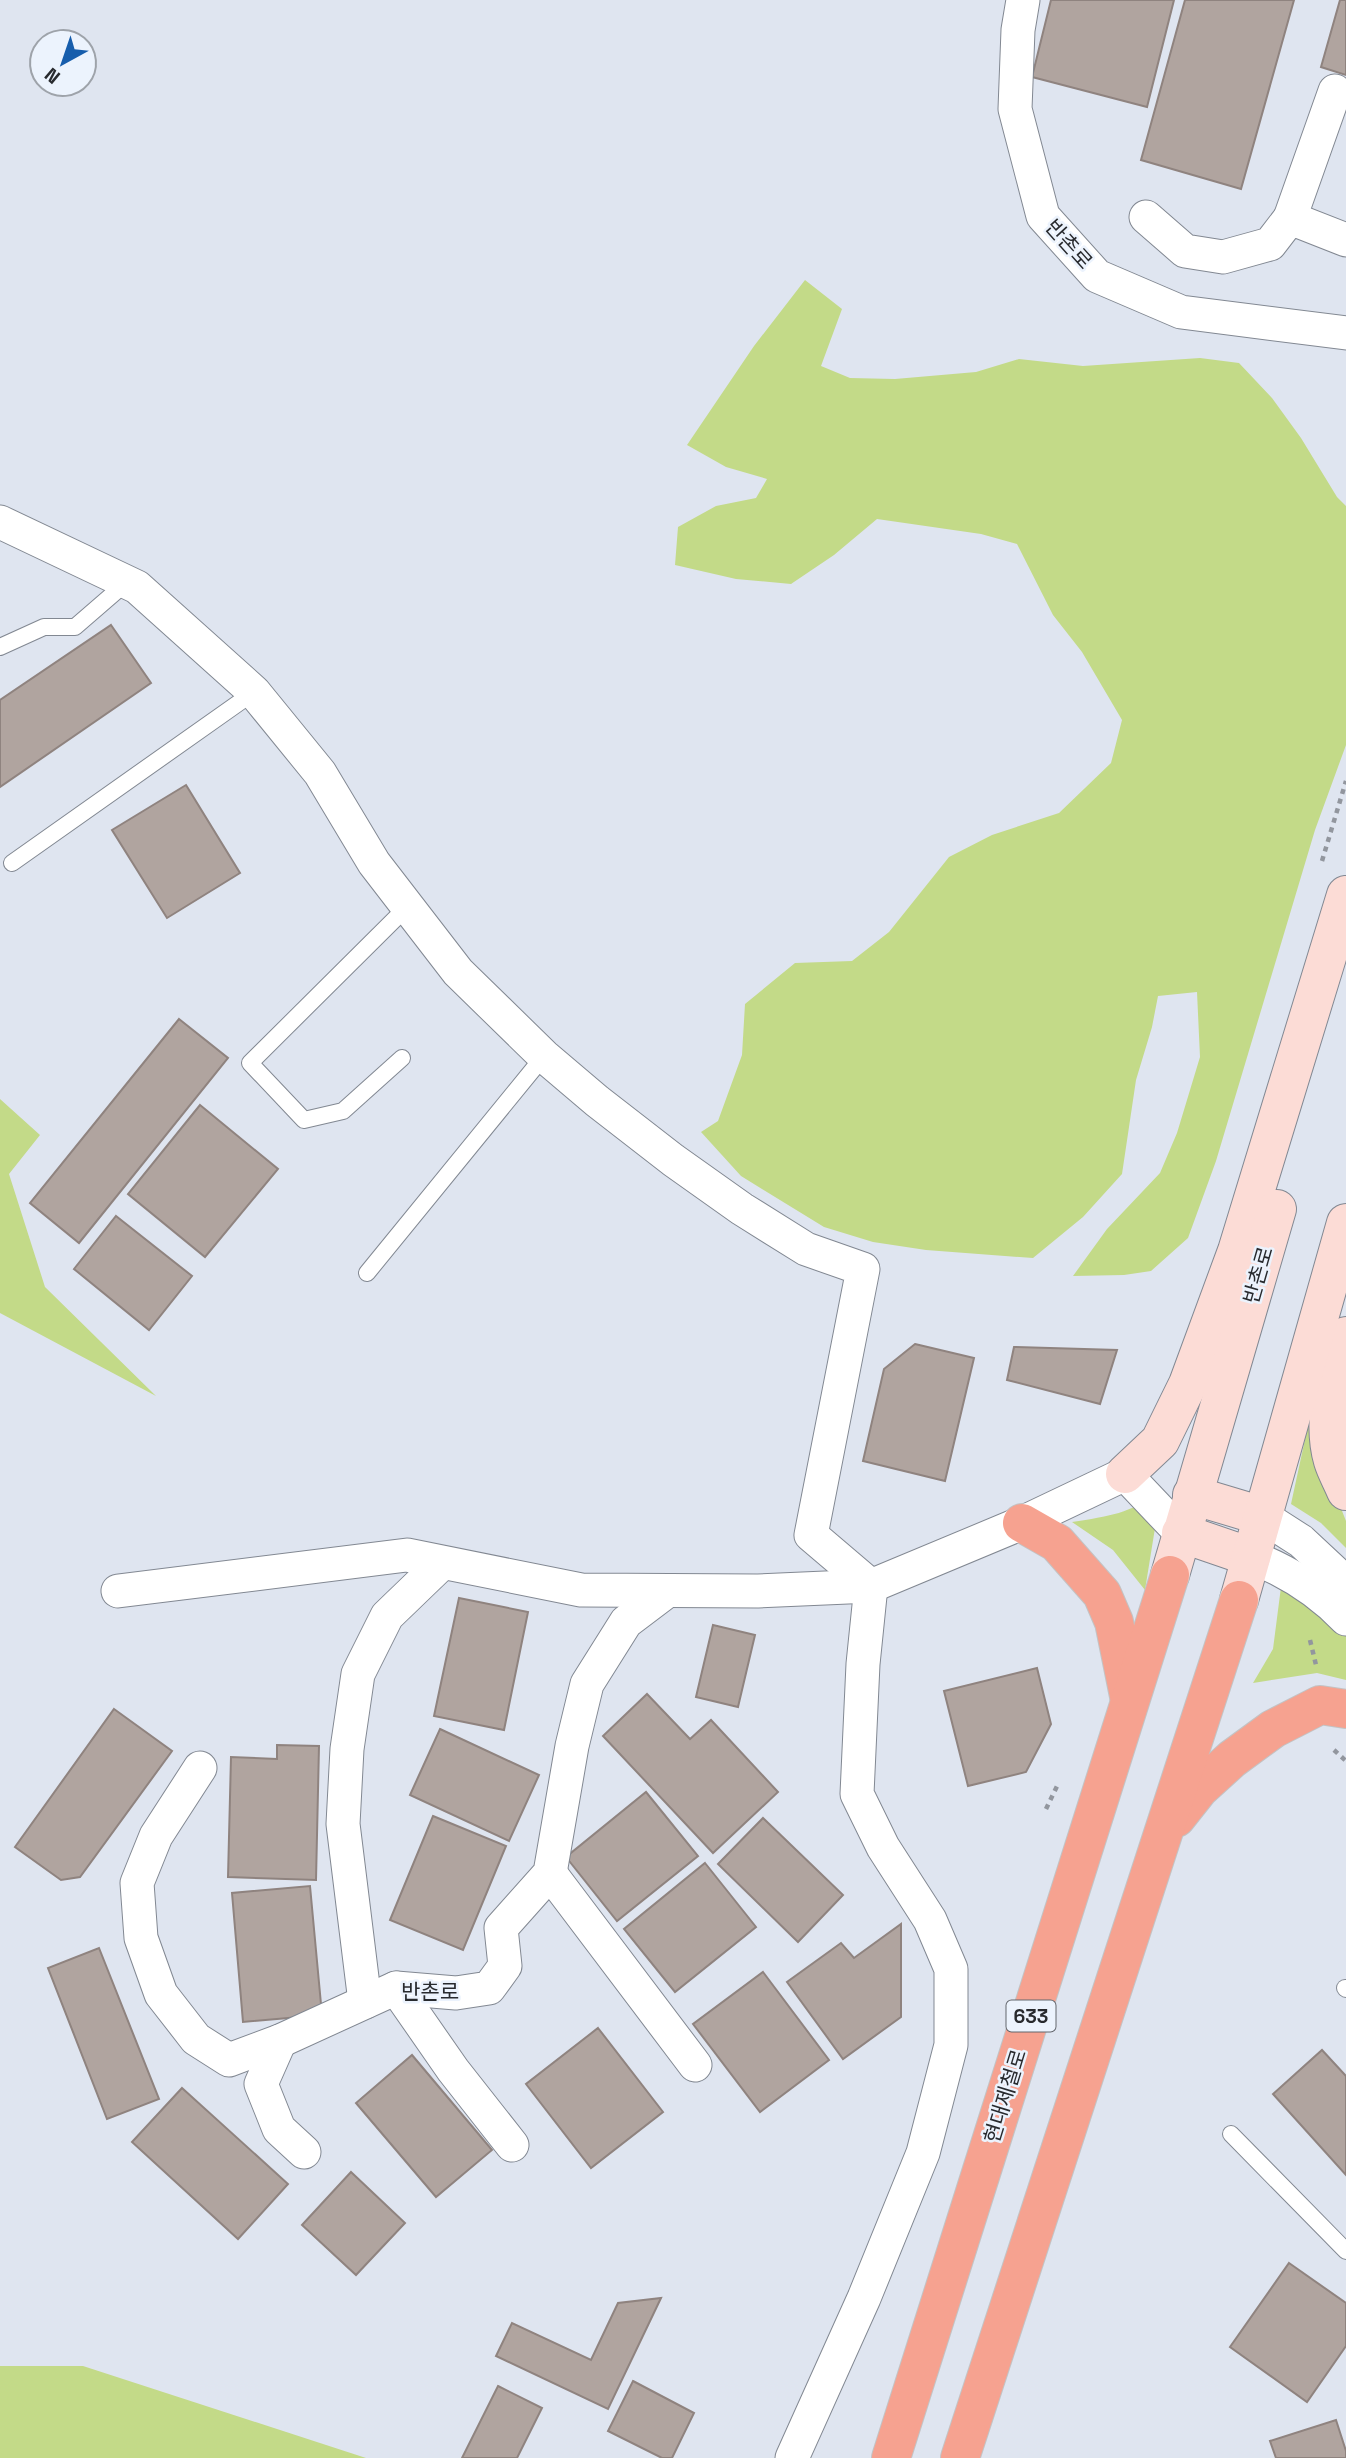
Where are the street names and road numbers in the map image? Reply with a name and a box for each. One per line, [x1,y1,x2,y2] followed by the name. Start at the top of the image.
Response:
[1040,213,1098,275] street label: 반촌로
[1237,1243,1279,1307] street label: 반촌로
[401,1978,459,2005] street label: 반촌로
[1006,2000,1056,2032] road number: 633
[978,2046,1032,2146] street label: 현대제철로

